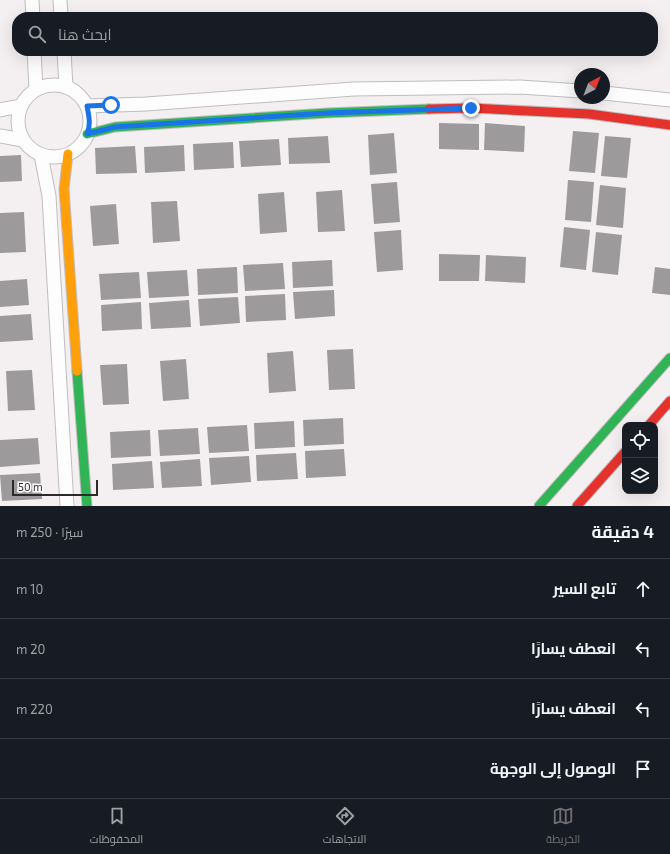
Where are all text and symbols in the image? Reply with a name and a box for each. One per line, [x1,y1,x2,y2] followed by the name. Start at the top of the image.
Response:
[12,12,658,56] search box
[26,23,48,45] icon: search
[58,25,111,43] text: ابحث هنا
[574,68,610,104] north arrow
[102,96,120,114] route start
[462,99,480,117] route end
[622,422,658,494] map controls
[622,422,658,458] button: locate
[622,458,658,494] button: layers
[12,478,98,497] scale bar
[18,480,43,493] text: 50 m
[591,521,654,541] text: 4 دقيقة
[16,524,83,540] text: سيرًا · 250 m
[632,578,654,600] icon: ahead
[553,579,616,597] text: تابع السير
[16,581,43,597] text: 10 m
[632,638,654,660] icon: left
[531,639,616,657] text: انعطف يسارًا
[16,641,45,657] text: 20 m
[632,698,654,720] icon: left
[531,699,616,717] text: انعطف يسارًا
[16,701,53,717] text: 220 m
[632,758,654,780] icon: arrive
[490,759,616,777] text: الوصول إلى الوجهة
[90,805,143,849] tab: المحفوظات
[323,805,366,849] tab: الاتجاهات
[546,805,580,849] tab: الخريطة

